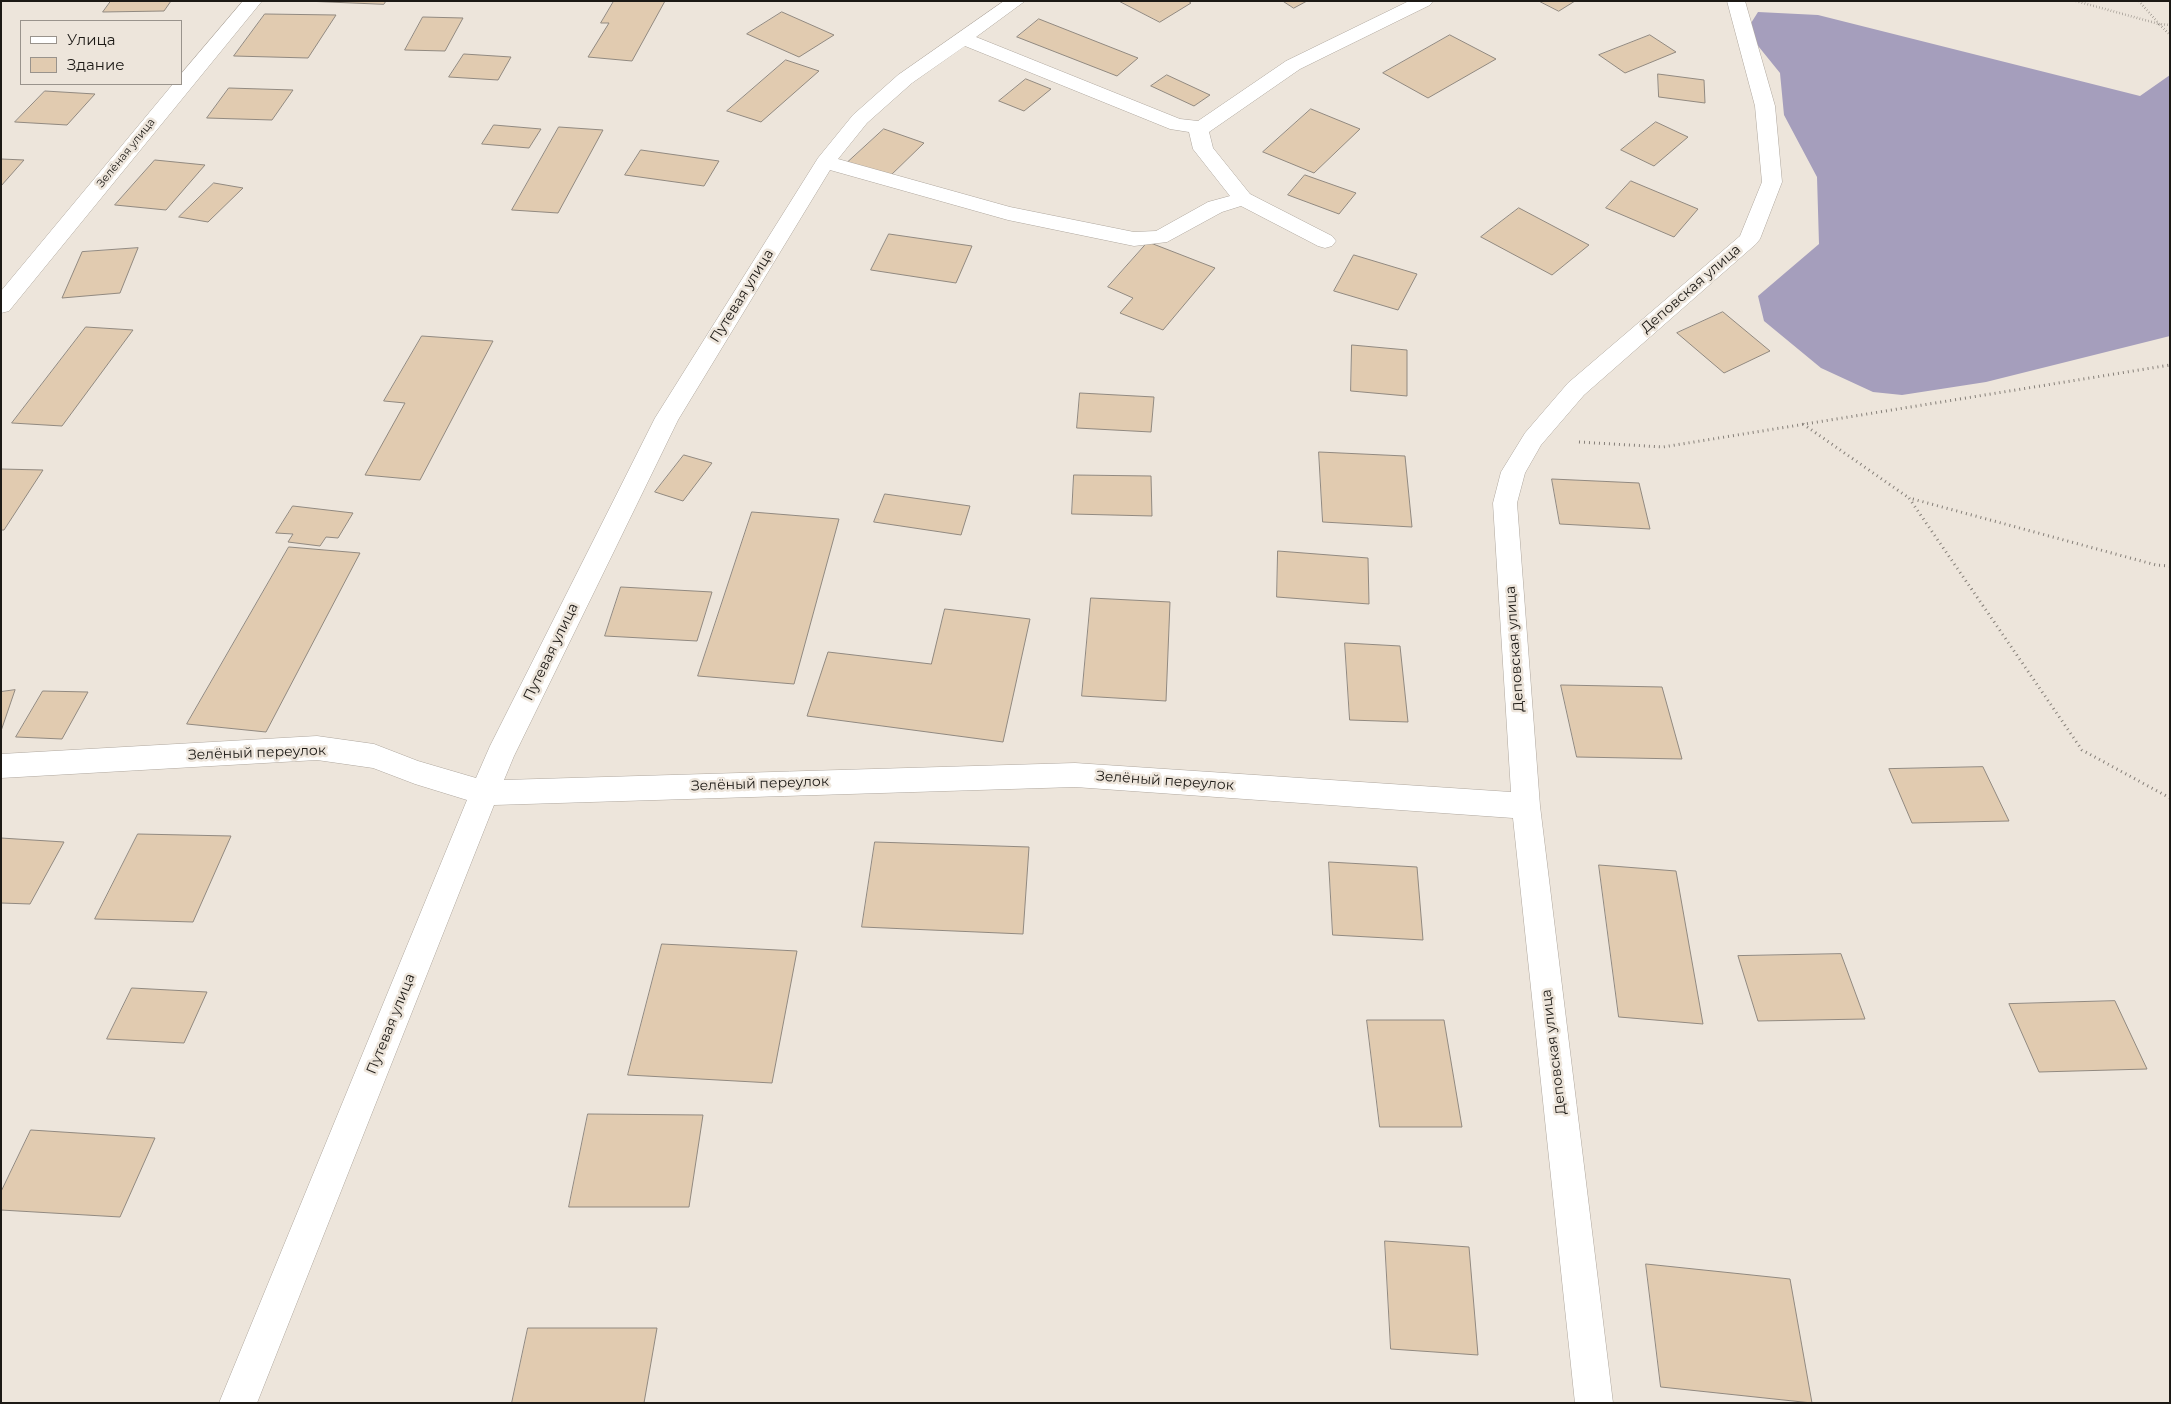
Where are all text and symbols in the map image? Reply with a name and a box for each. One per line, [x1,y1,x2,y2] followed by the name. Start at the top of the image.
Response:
[20,20,182,85] legend
[67,30,115,49] text: Улица
[67,55,125,74] text: Здание
[94,116,158,190] street label: Зелёная улица
[1638,241,1744,337] street label: Деповская улица
[707,246,777,346] street label: Путевая улица
[1502,585,1528,713] street label: Деповская улица
[520,600,582,704] street label: Путевая улица
[188,742,326,764] street label: Зелёный переулок
[1096,768,1234,794] street label: Зелёный переулок
[691,773,829,795] street label: Зелёный переулок
[363,971,419,1077] street label: Путевая улица
[1538,988,1570,1116] street label: Деповская улица

